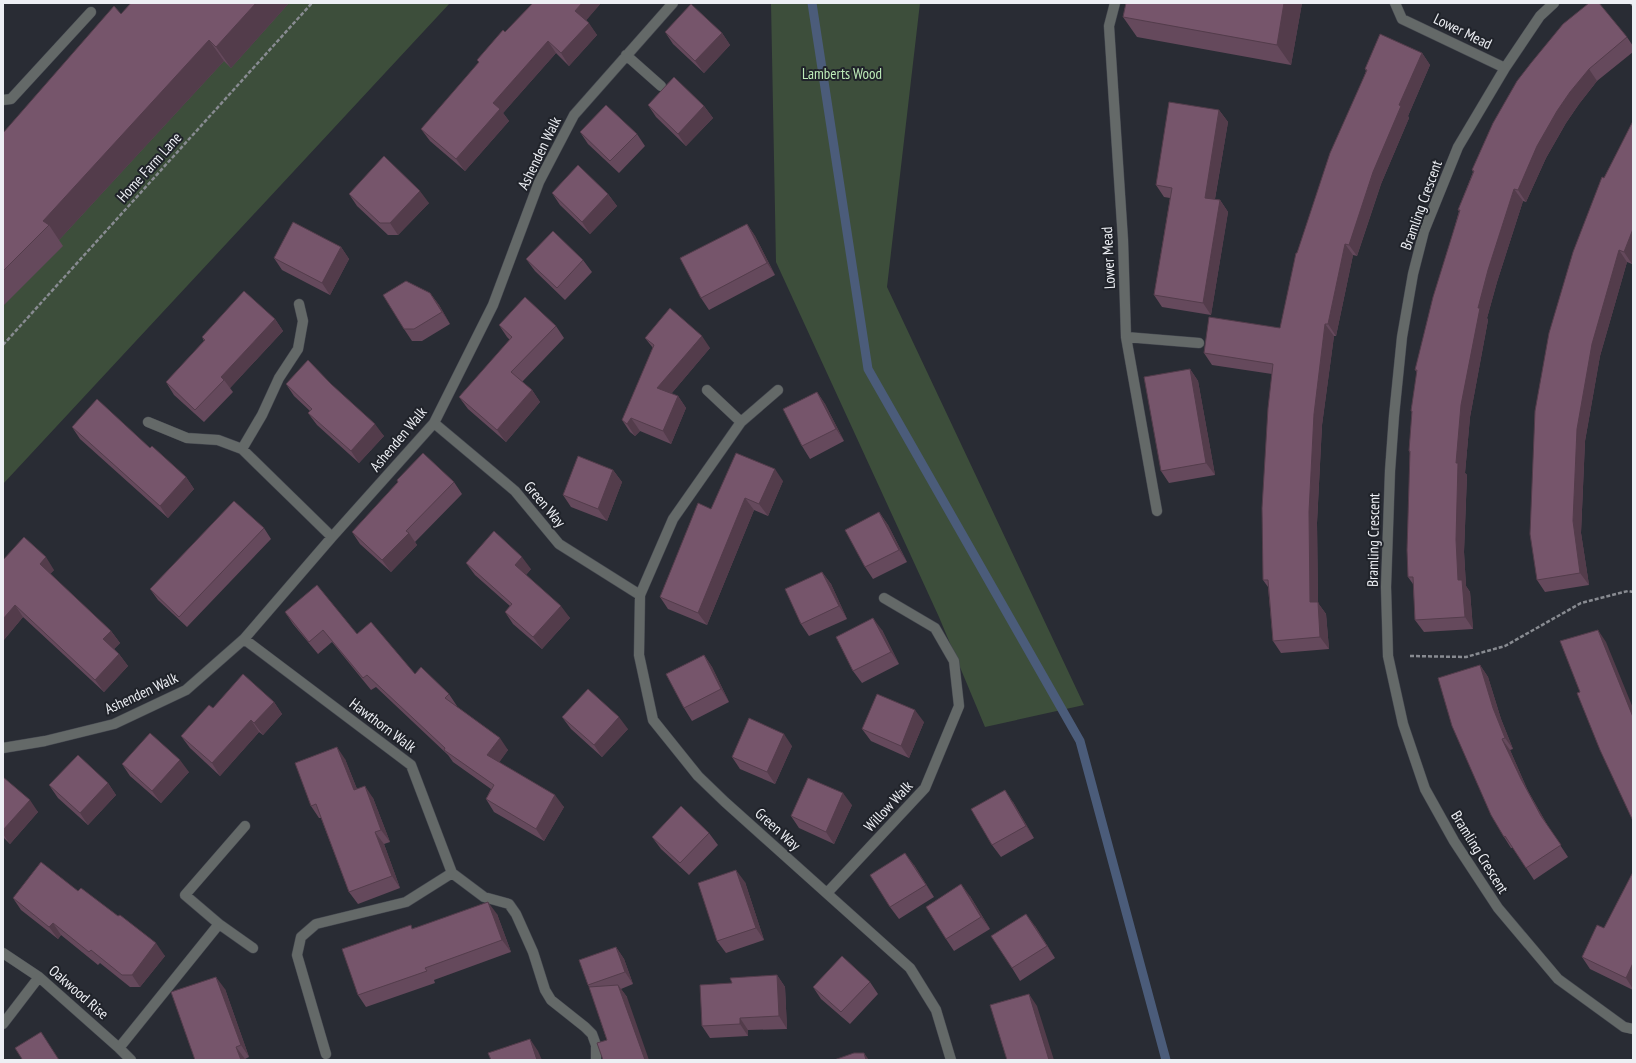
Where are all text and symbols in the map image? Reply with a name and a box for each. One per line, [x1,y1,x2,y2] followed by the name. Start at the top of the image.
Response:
[1431,9,1495,53] street label: Lower Mead
[802,64,882,83] park label: Lamberts Wood
[513,113,565,193] street label: Ashenden Walk
[113,128,185,206] street label: Home Farm Lane
[1396,158,1446,252] street label: Bramling Crescent
[1097,226,1119,290] street label: Lower Mead
[365,403,431,475] street label: Ashenden Walk
[520,477,570,531] street label: Green Way
[1363,493,1383,587] street label: Bramling Crescent
[101,668,181,718] street label: Ashenden Walk
[346,694,420,756] street label: Hawthorn Walk
[860,776,917,836] street label: Willow Walk
[751,804,805,855] street label: Green Way
[1447,807,1513,897] street label: Bramling Crescent
[45,961,113,1023] street label: Oakwood Rise

